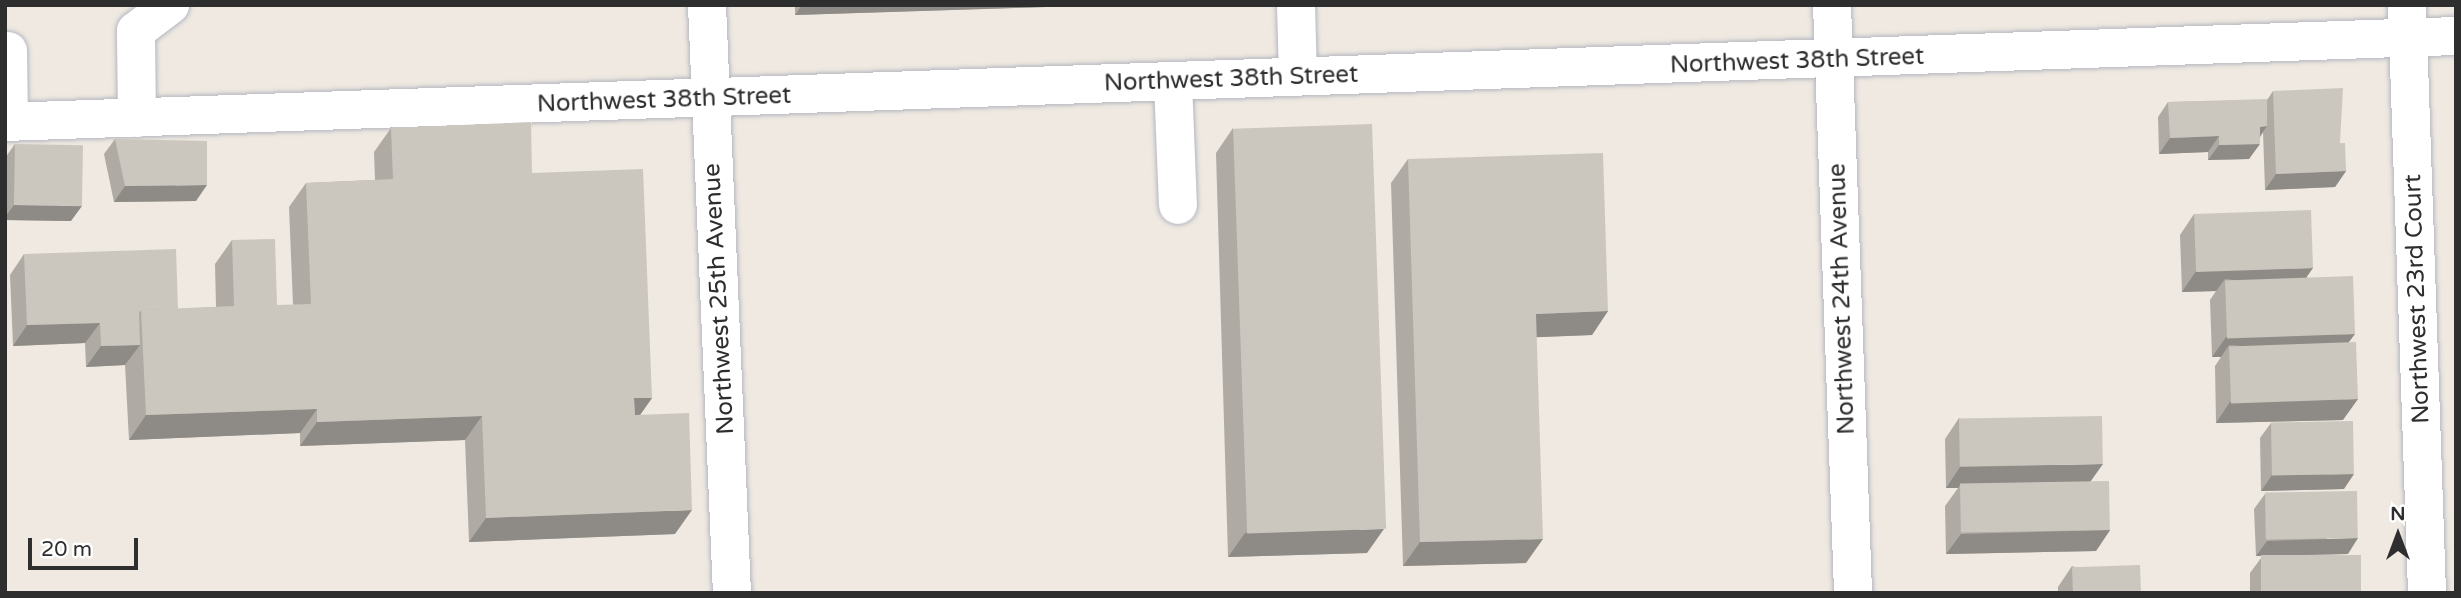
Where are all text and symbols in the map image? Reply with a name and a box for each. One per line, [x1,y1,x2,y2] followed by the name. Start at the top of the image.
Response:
[1669,42,1925,80] street label: Northwest 38th Street
[1103,60,1359,98] street label: Northwest 38th Street
[536,81,792,119] street label: Northwest 38th Street
[698,163,740,435] street label: Northwest 25th Avenue
[1823,163,1861,435] street label: Northwest 24th Avenue
[2398,174,2436,424] street label: Northwest 23rd Court
[2363,500,2433,570] north arrow
[2390,503,2406,525] text: N
[32,524,142,568] scale bar
[41,537,92,562] text: 20 m

